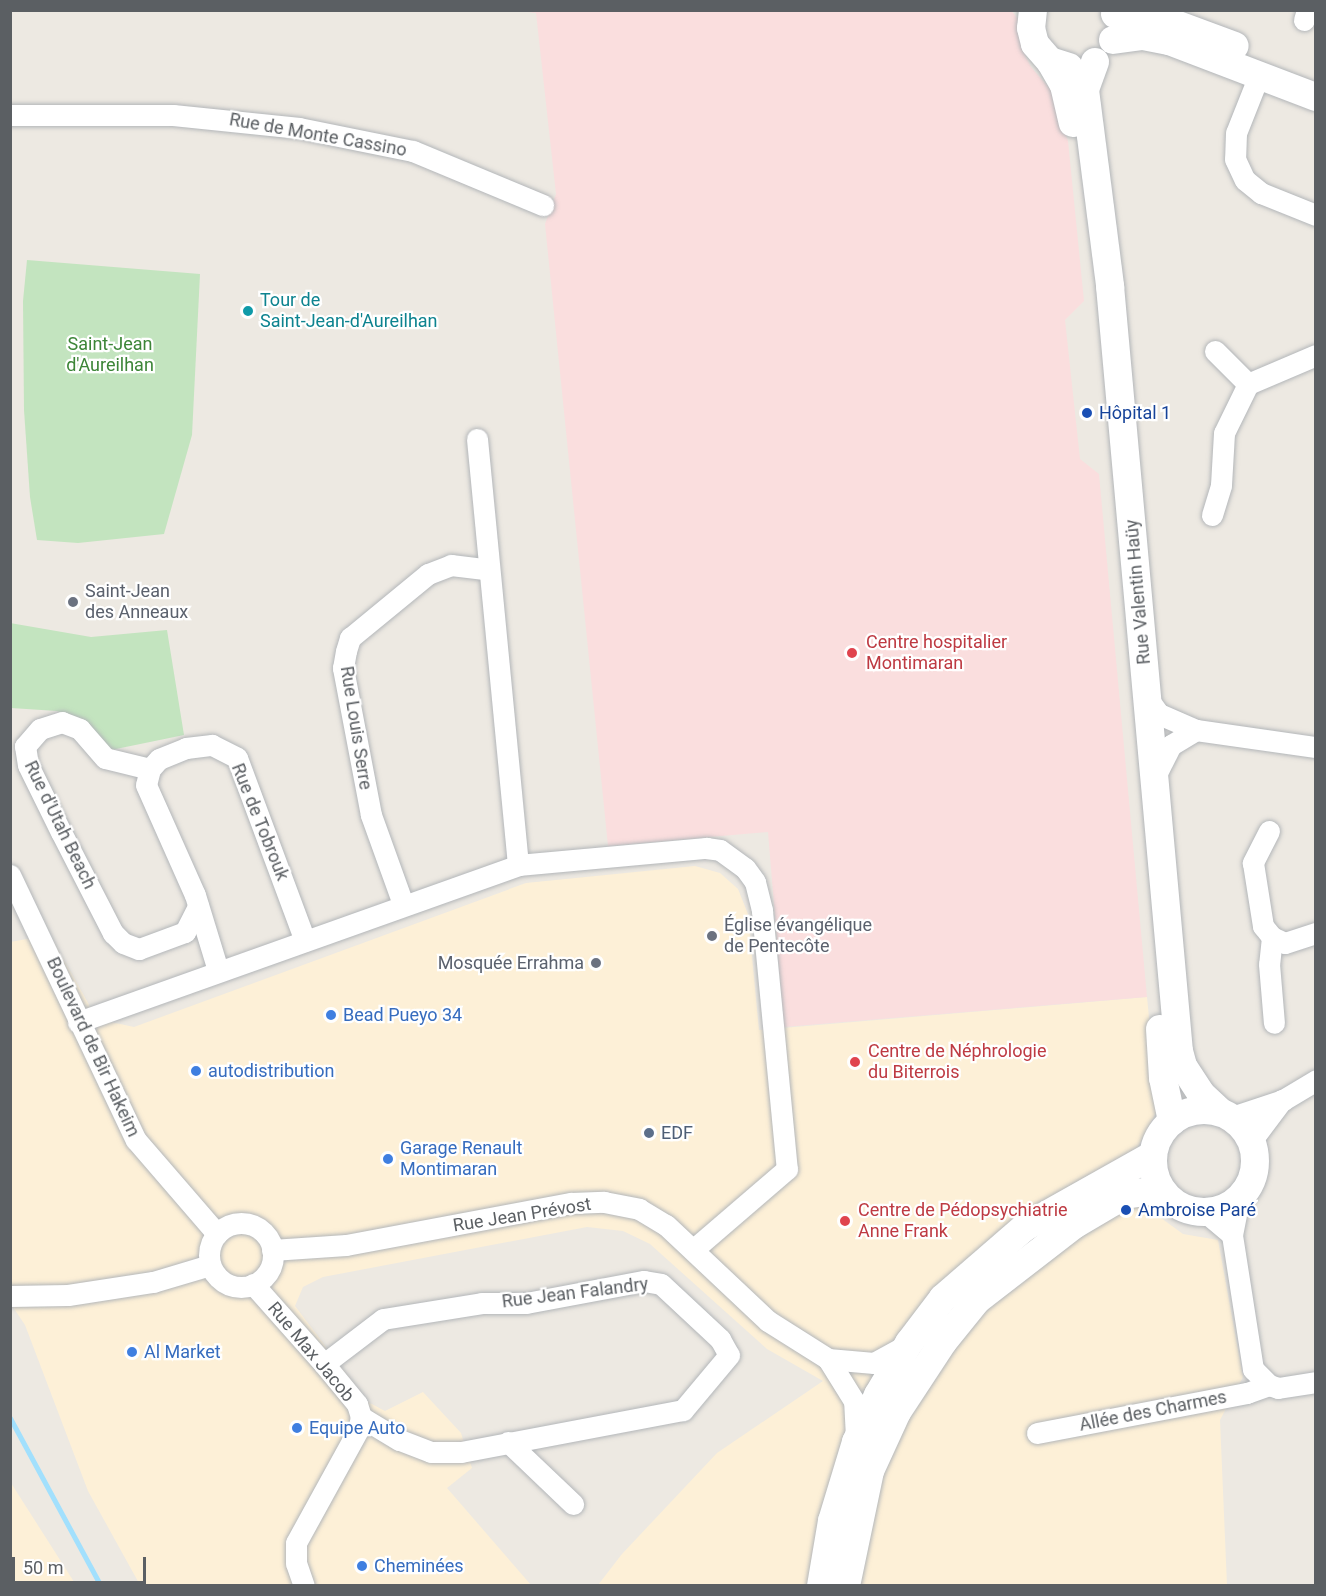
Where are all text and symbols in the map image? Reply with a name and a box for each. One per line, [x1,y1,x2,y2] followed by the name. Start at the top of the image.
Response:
[228,109,408,161] street label: Rue de Monte Cassino
[260,290,438,332] place label: Tour de Saint-Jean-d'Aureilhan
[241,304,255,318] marker: Tour de Saint-Jean-d'Aureilhan
[66,334,154,376] park label: Saint-Jean d'Aureilhan
[1099,402,1171,424] place label: Hôpital 1
[1080,406,1094,420] marker: Hôpital 1
[1121,519,1155,665] street label: Rue Valentin Haüy
[85,581,188,624] place label: Saint-Jean des Anneaux
[66,595,80,609] marker: Saint-Jean des Anneaux
[866,632,1007,674] place label: Centre hospitalier Montimaran
[843,644,861,662] marker: Centre hospitalier Montimaran
[336,665,376,791] street label: Rue Louis Serre
[20,757,100,893] street label: Rue d'Utah Beach
[227,760,293,884] street label: Rue de Tobrouk
[724,915,872,958] place label: Église évangélique de Pentecôte
[705,929,719,943] marker: Église évangélique de Pentecôte
[438,952,584,974] place label: Mosquée Errahma
[42,954,144,1140] street label: Boulevard de Bir Hakeim
[589,956,603,970] marker: Mosquée Errahma
[343,1004,462,1026] place label: Bead Pueyo 34
[324,1008,338,1022] marker: Bead Pueyo 34
[868,1041,1046,1084] place label: Centre de Néphrologie du Biterrois
[846,1053,864,1071] marker: Centre de Néphrologie du Biterrois
[208,1060,334,1082] place label: autodistribution
[189,1064,203,1078] marker: autodistribution
[661,1122,693,1144] place label: EDF
[642,1126,656,1140] marker: EDF
[400,1138,522,1180] place label: Garage Renault Montimaran
[381,1152,395,1166] marker: Garage Renault Montimaran
[451,1193,593,1237] street label: Rue Jean Prévost
[1138,1199,1256,1221] place label: Ambroise Paré
[858,1200,1068,1242] place label: Centre de Pédopsychiatrie Anne Frank
[1119,1203,1133,1217] marker: Ambroise Paré
[836,1212,854,1230] marker: Centre de Pédopsychiatrie Anne Frank
[501,1273,649,1313] street label: Rue Jean Falandry
[263,1298,359,1406] street label: Rue Max Jacob
[144,1341,221,1363] place label: Al Market
[125,1345,139,1359] marker: Al Market
[1077,1386,1229,1436] street label: Allée des Charmes
[309,1417,405,1439] place label: Equipe Auto
[290,1421,304,1435] marker: Equipe Auto
[15,1545,148,1583] scale bar
[374,1555,464,1577] place label: Cheminées
[23,1557,63,1578] text: 50 m
[355,1559,369,1573] marker: Cheminées

